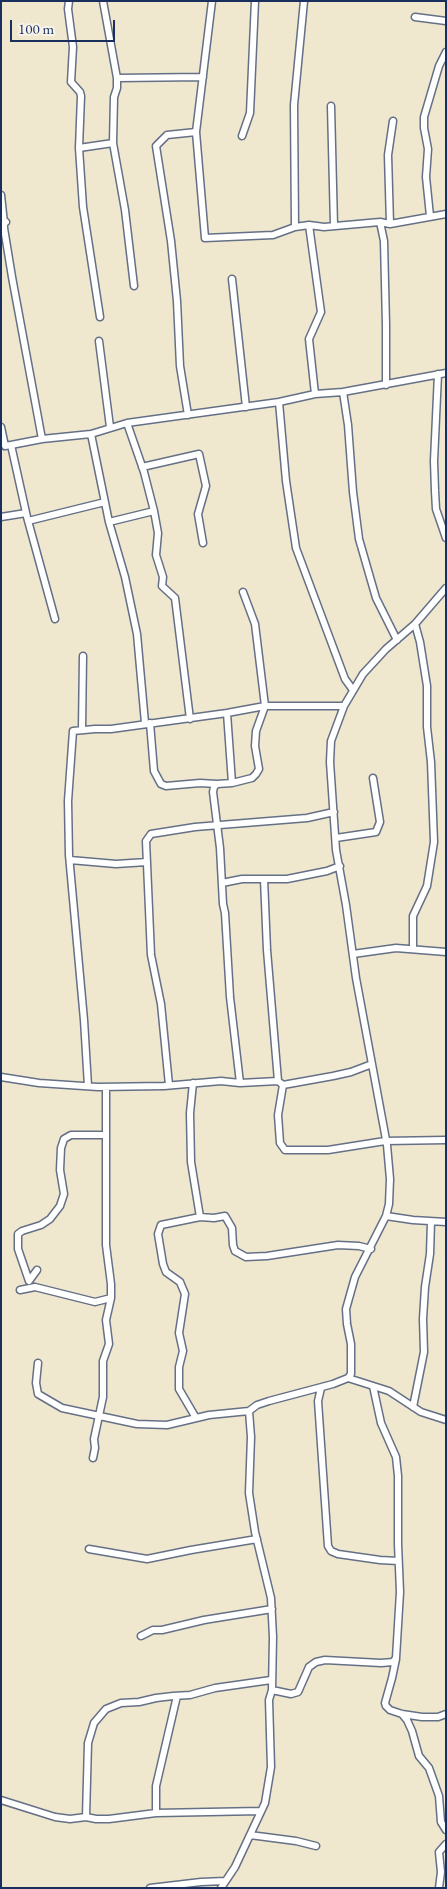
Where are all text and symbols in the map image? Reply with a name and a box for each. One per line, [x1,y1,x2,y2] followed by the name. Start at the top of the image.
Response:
[12,10,118,42] scale bar
[18,19,54,38] text: 100 m

